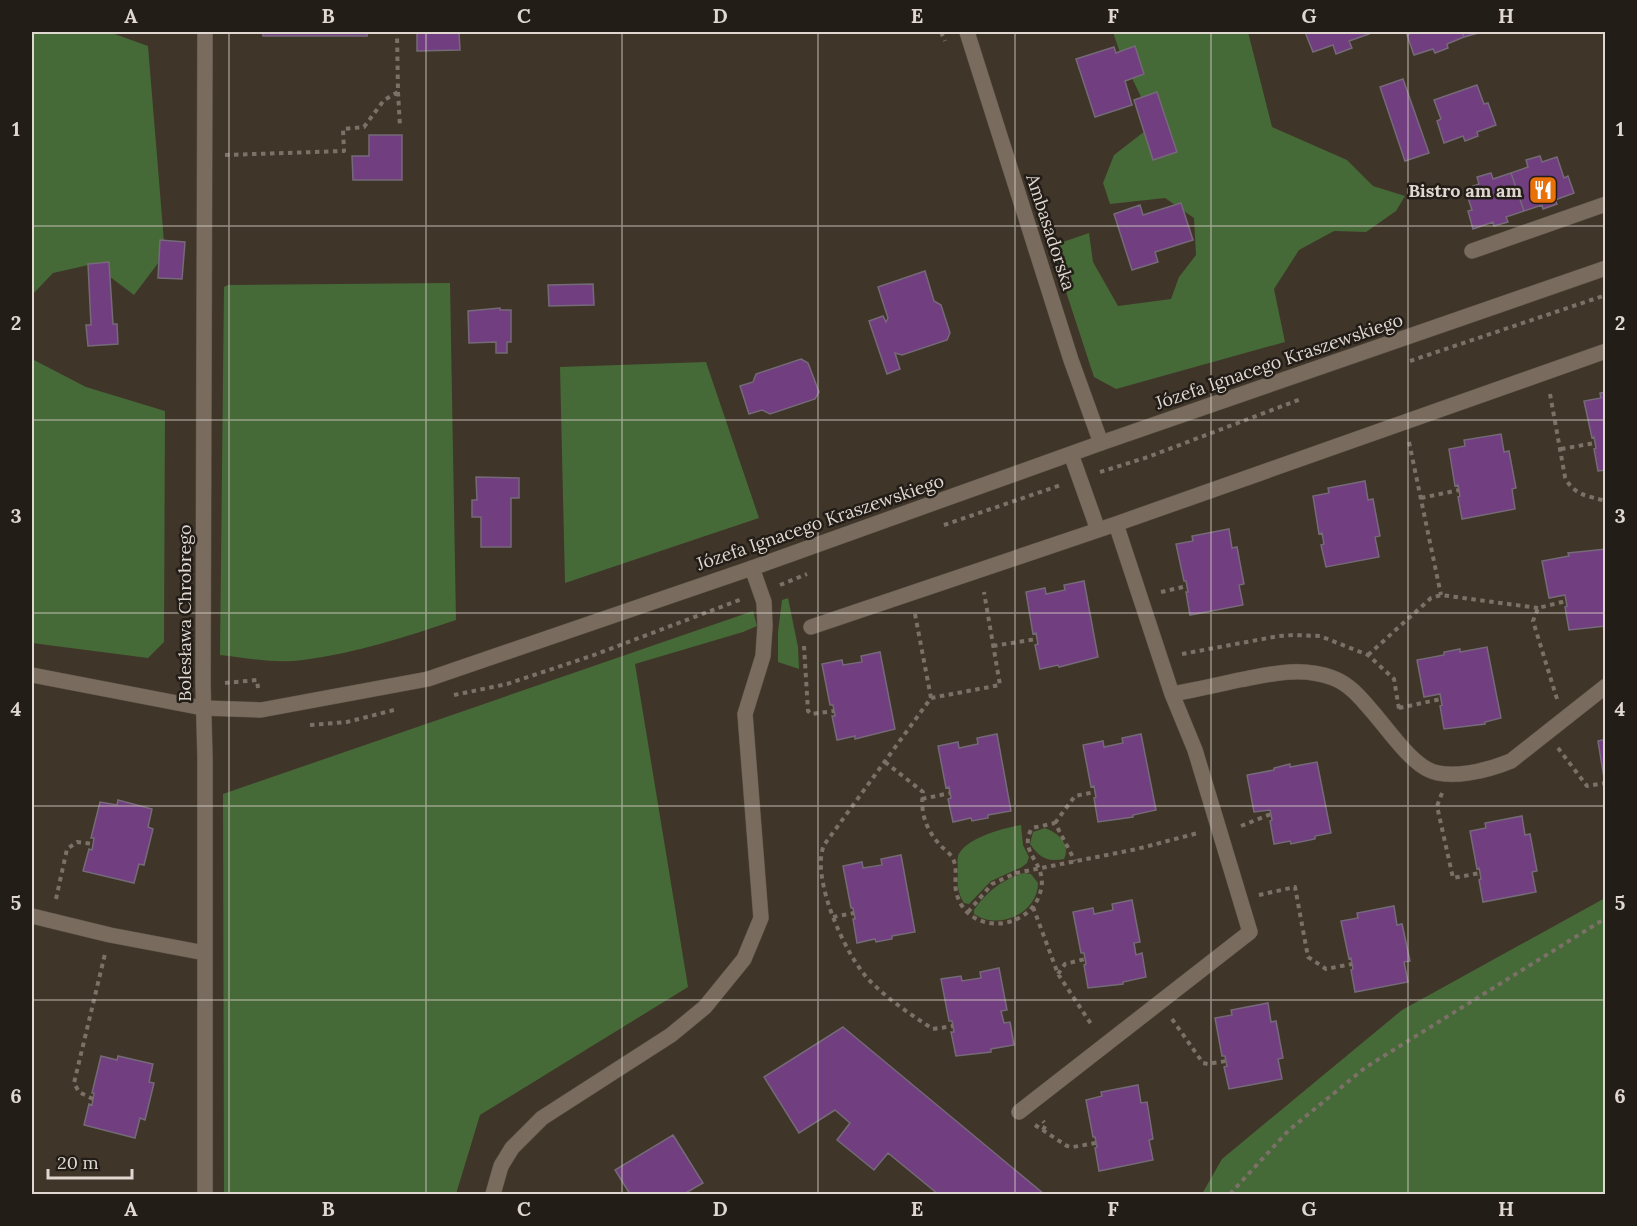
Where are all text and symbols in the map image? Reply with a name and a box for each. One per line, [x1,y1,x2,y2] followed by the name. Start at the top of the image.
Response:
[124,3,138,28] text: A
[321,3,335,28] text: B
[517,3,531,28] text: C
[712,3,728,28] text: D
[911,3,923,28] text: E
[1107,3,1119,28] text: F
[1301,3,1317,28] text: G
[1498,3,1514,28] text: H
[12,116,20,141] text: 1
[1616,116,1624,141] text: 1
[1021,170,1081,293] street label: Ambasadorska
[1527,174,1559,206] restaurant icon: Bistro am am
[1408,179,1522,202] place label: Bistro am am
[1151,308,1406,415] street label: Józefa Ignacego Kraszewskiego
[11,310,21,335] text: 2
[1615,310,1625,335] text: 2
[692,469,947,576] street label: Józefa Ignacego Kraszewskiego
[10,503,22,528] text: 3
[1614,503,1626,528] text: 3
[173,524,196,702] street label: Bolesława Chrobrego
[11,696,22,721] text: 4
[1615,696,1626,721] text: 4
[11,890,22,915] text: 5
[1615,890,1626,915] text: 5
[10,1083,22,1108] text: 6
[1614,1083,1626,1108] text: 6
[48,1142,132,1180] scale bar
[57,1151,99,1174] text: 20 m
[124,1196,138,1221] text: A
[321,1196,335,1221] text: B
[517,1196,531,1221] text: C
[712,1196,728,1221] text: D
[911,1196,923,1221] text: E
[1107,1196,1119,1221] text: F
[1301,1196,1317,1221] text: G
[1498,1196,1514,1221] text: H

